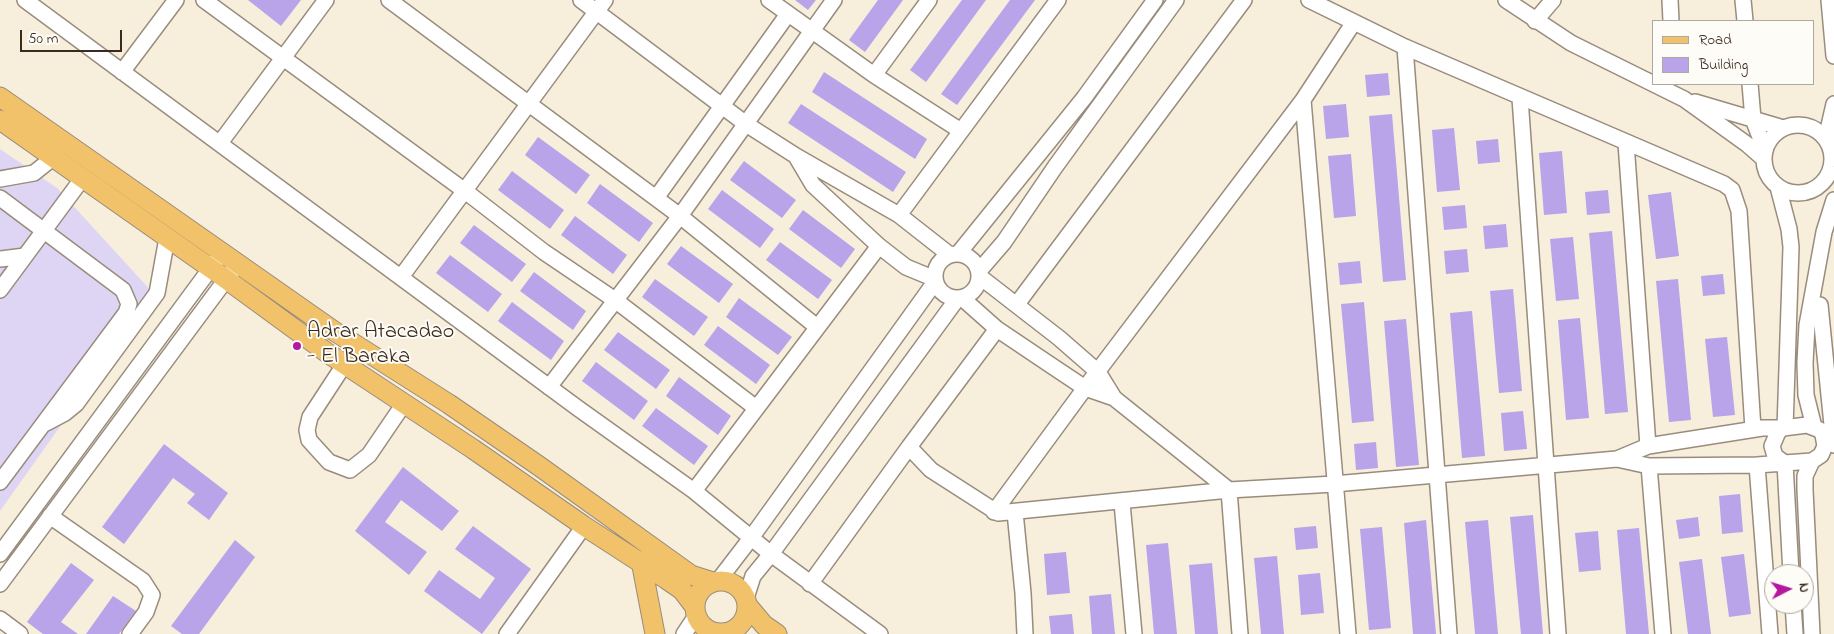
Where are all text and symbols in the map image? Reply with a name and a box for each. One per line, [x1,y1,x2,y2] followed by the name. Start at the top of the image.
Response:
[22,20,125,52] scale bar
[1652,20,1814,85] legend
[28,28,58,50] text: 50 m
[1699,29,1732,51] text: Road
[1699,54,1748,76] text: Building
[307,320,454,372] place label: Adrar Atacadao - El Baraka
[291,340,303,352] marker: Adrar Atacadao - El Baraka
[1764,564,1814,614] north arrow
[1793,582,1814,593] text: N

